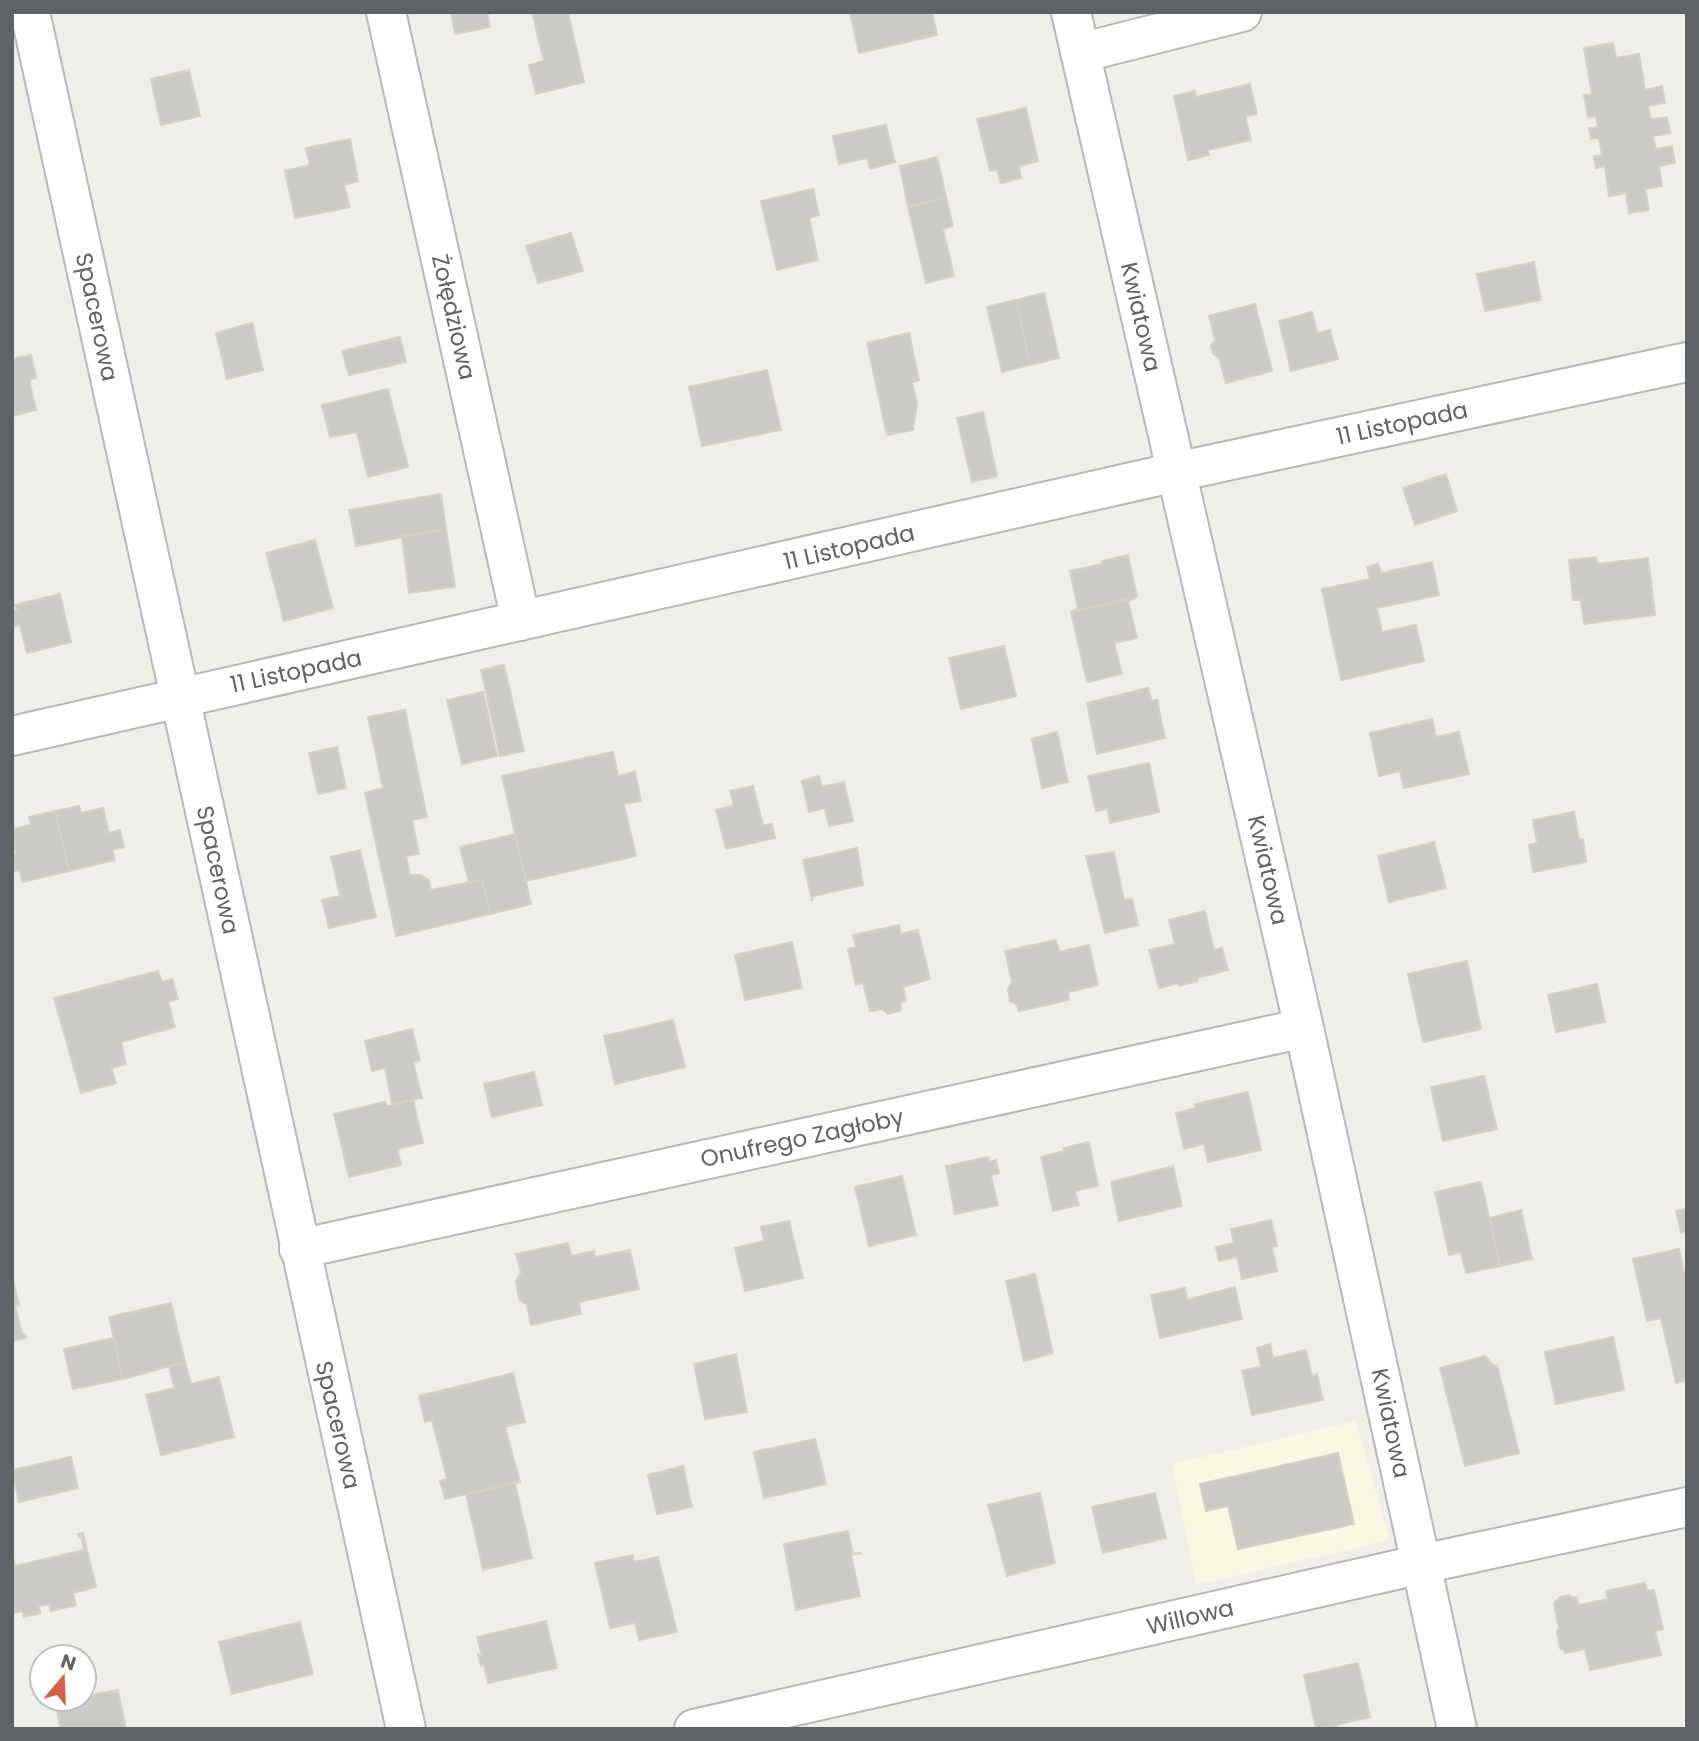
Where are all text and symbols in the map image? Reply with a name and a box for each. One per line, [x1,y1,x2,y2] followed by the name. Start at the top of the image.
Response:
[68,250,126,384] street label: Spacerowa
[424,251,484,383] street label: Żołędziowa
[1113,259,1169,375] street label: Kwiatowa
[1333,393,1471,453] street label: 11 Listopada
[780,516,918,578] street label: 11 Listopada
[227,641,365,701] street label: 11 Listopada
[189,803,247,937] street label: Spacerowa
[1240,812,1296,928] street label: Kwiatowa
[697,1101,907,1175] street label: Onufrego Zagłoby
[308,1358,368,1492] street label: Spacerowa
[1364,1365,1418,1481] street label: Kwiatowa
[1143,1591,1237,1643] street label: Willowa
[28,1643,98,1713] north arrow
[57,1647,80,1677] text: N

